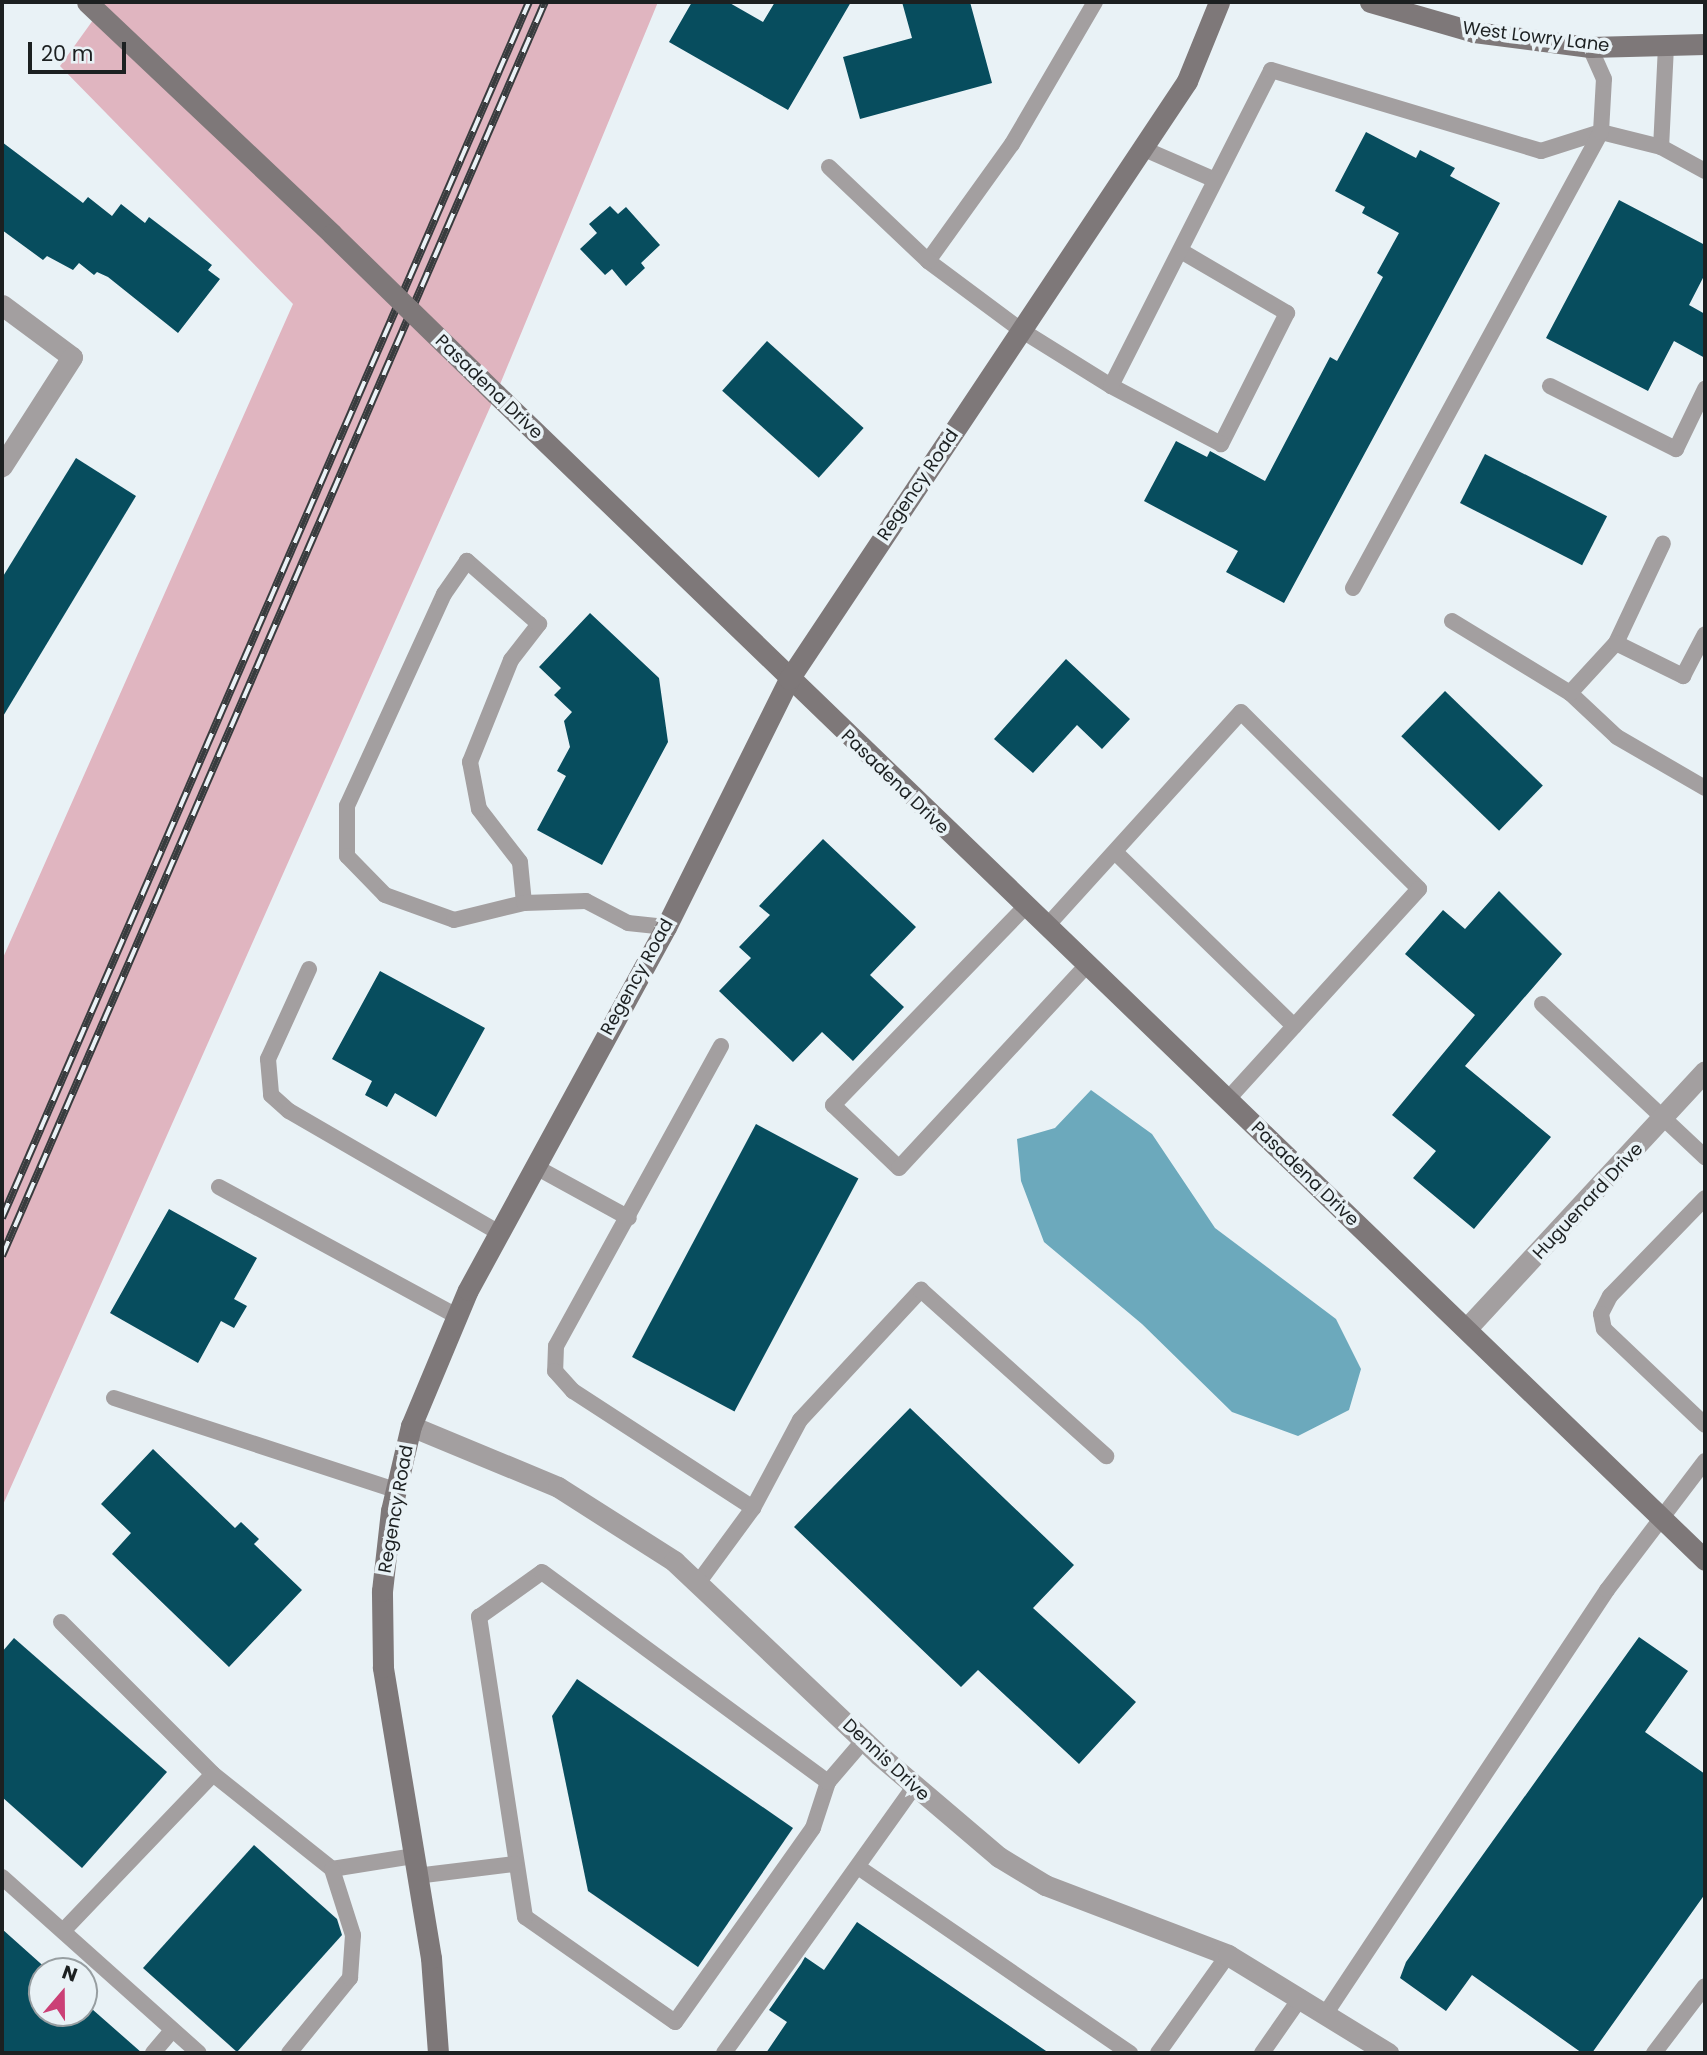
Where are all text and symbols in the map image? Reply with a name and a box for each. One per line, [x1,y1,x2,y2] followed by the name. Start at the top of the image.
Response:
[1461,17,1611,57] street label: West Lowry Lane
[32,28,130,72] scale bar
[41,39,94,68] text: 20 m
[431,330,547,444] street label: Pasadena Drive
[873,425,963,545] street label: Regency Road
[837,725,953,839] street label: Pasadena Drive
[596,915,678,1039] street label: Regency Road
[1247,1117,1363,1231] street label: Pasadena Drive
[1528,1138,1648,1264] street label: Huguenard Drive
[374,1443,418,1575] street label: Regency Road
[838,1714,934,1806] street label: Dennis Drive
[28,1957,98,2027] north arrow
[58,1959,81,1989] text: N

